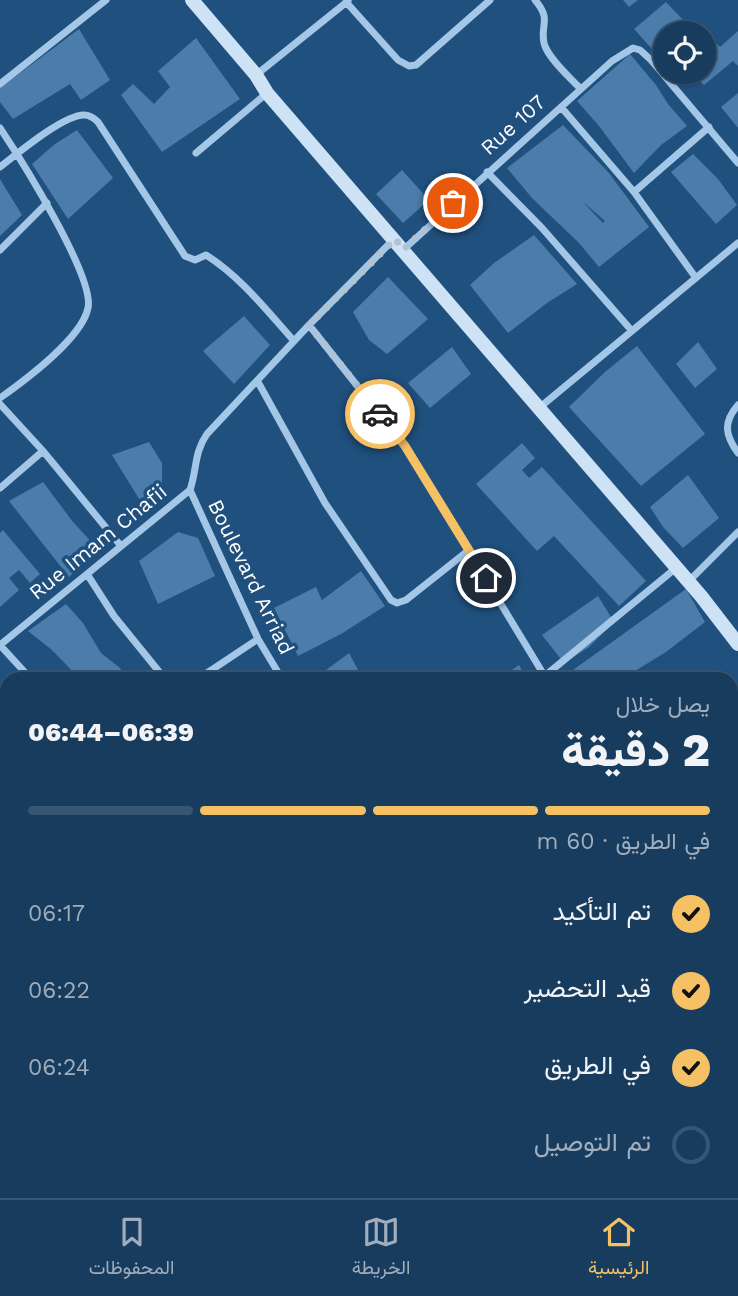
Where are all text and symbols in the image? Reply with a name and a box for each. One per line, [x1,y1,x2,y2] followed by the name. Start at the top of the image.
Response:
[653,21,716,84] map controls
[653,21,716,84] button: locate
[475,89,550,160] street label: Rue 107
[423,173,483,233] pin
[434,184,472,222] icon: bag
[345,379,415,449] courier
[361,395,399,433] icon: car
[24,478,172,605] street label: Rue Imam Chafii
[203,495,300,658] street label: Boulevard Arriad
[456,548,516,608] pin
[467,559,505,597] icon: home
[616,691,710,718] text: يصل خلال
[28,717,194,747] text: 06:39–06:44
[561,723,710,777] text: 2 دقيقة
[537,828,710,855] text: في الطريق · 60 m
[672,895,710,933] icon: check
[553,896,651,926] text: تم التأكيد
[28,900,85,927] text: 06:17
[672,972,710,1010] icon: check
[524,973,651,1003] text: قيد التحضير
[28,977,90,1004] text: 06:22
[672,1049,710,1087] icon: check
[544,1050,651,1080] text: في الطريق
[28,1054,90,1081] text: 06:24
[534,1127,651,1157] text: تم التوصيل
[89,1213,174,1284] tab: المحفوظات
[352,1213,410,1284] tab: الخريطة
[588,1213,649,1284] tab: الرئيسية

